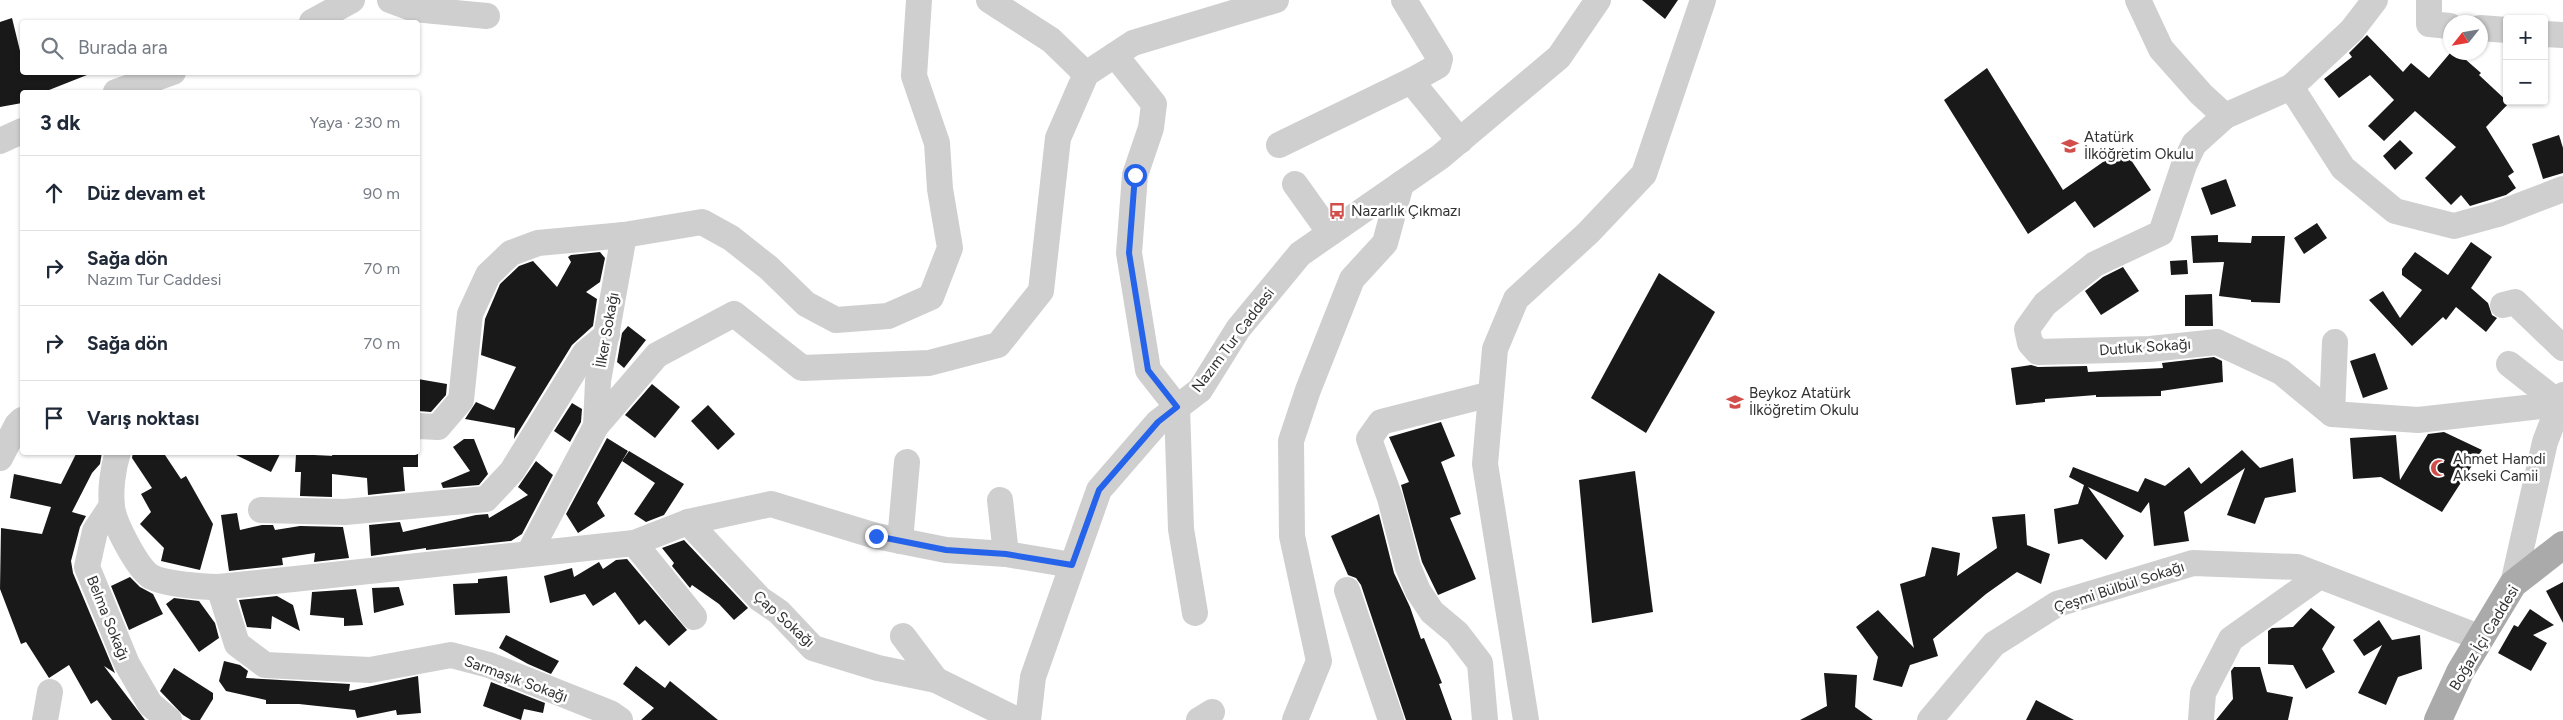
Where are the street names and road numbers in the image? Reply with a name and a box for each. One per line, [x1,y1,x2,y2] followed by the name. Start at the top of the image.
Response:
[1188,284,1278,396] street label: Nazım Tur Caddesi
[592,291,622,369] street label: İlker Sokağı
[2098,335,2192,359] street label: Dutluk Sokağı
[2052,557,2186,617] street label: Çeşmi Bülbül Sokağı
[83,573,133,663] street label: Belma Sokağı
[2446,582,2522,694] street label: Boğaz İçi Caddesi
[750,587,818,651] street label: Çap Sokağı
[462,652,570,706] street label: Sarmaşık Sokağı

